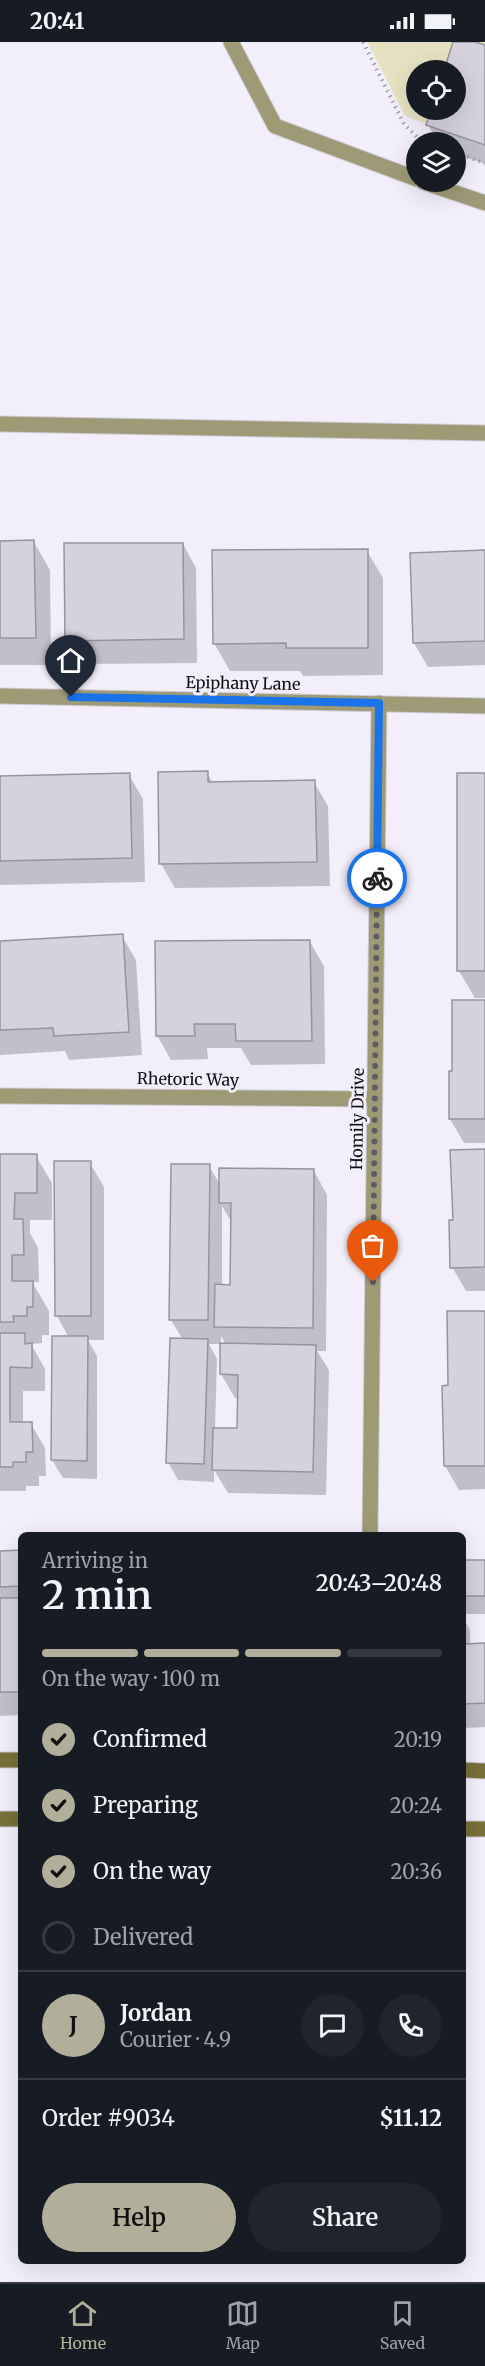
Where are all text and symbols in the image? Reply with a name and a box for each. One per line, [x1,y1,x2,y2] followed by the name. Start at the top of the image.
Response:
[30,7,84,35] text: 20:41
[406,60,466,192] map controls
[406,60,466,120] button: locate
[406,132,466,192] button: layers
[45,635,96,697] pin
[54,644,87,677] icon: home
[185,672,301,694] street label: Epiphany Lane
[347,848,407,908] courier
[361,862,394,895] icon: bike
[137,1068,240,1090] street label: Rhetoric Way
[346,1068,368,1170] street label: Homily Drive
[347,1220,398,1282] pin
[356,1229,389,1262] icon: bag
[42,1548,148,1573] text: Arriving in
[316,1569,442,1597] text: 20:43–20:48
[42,1571,152,1620] text: 2 min
[42,1666,220,1691] text: On the way · 100 m
[42,1723,75,1756] icon: check
[93,1725,207,1753] text: Confirmed
[394,1727,442,1752] text: 20:19
[42,1789,75,1822] icon: check
[93,1791,198,1819] text: Preparing
[390,1793,442,1818] text: 20:24
[42,1855,75,1888] icon: check
[93,1857,211,1885] text: On the way
[391,1859,442,1884] text: 20:36
[93,1923,193,1951] text: Delivered
[301,1994,364,2057] button: chat
[379,1994,442,2057] button: phone
[120,1999,192,2027] text: Jordan
[69,2011,78,2039] text: J
[120,2027,231,2052] text: Courier · 4.9
[42,2104,175,2132] text: Order #9034
[379,2104,442,2132] text: $11.12
[42,2183,236,2252] button: Help
[248,2183,442,2252] button: Share
[60,2297,106,2353] tab: Home
[226,2297,260,2353] tab: Map
[380,2297,425,2353] tab: Saved

